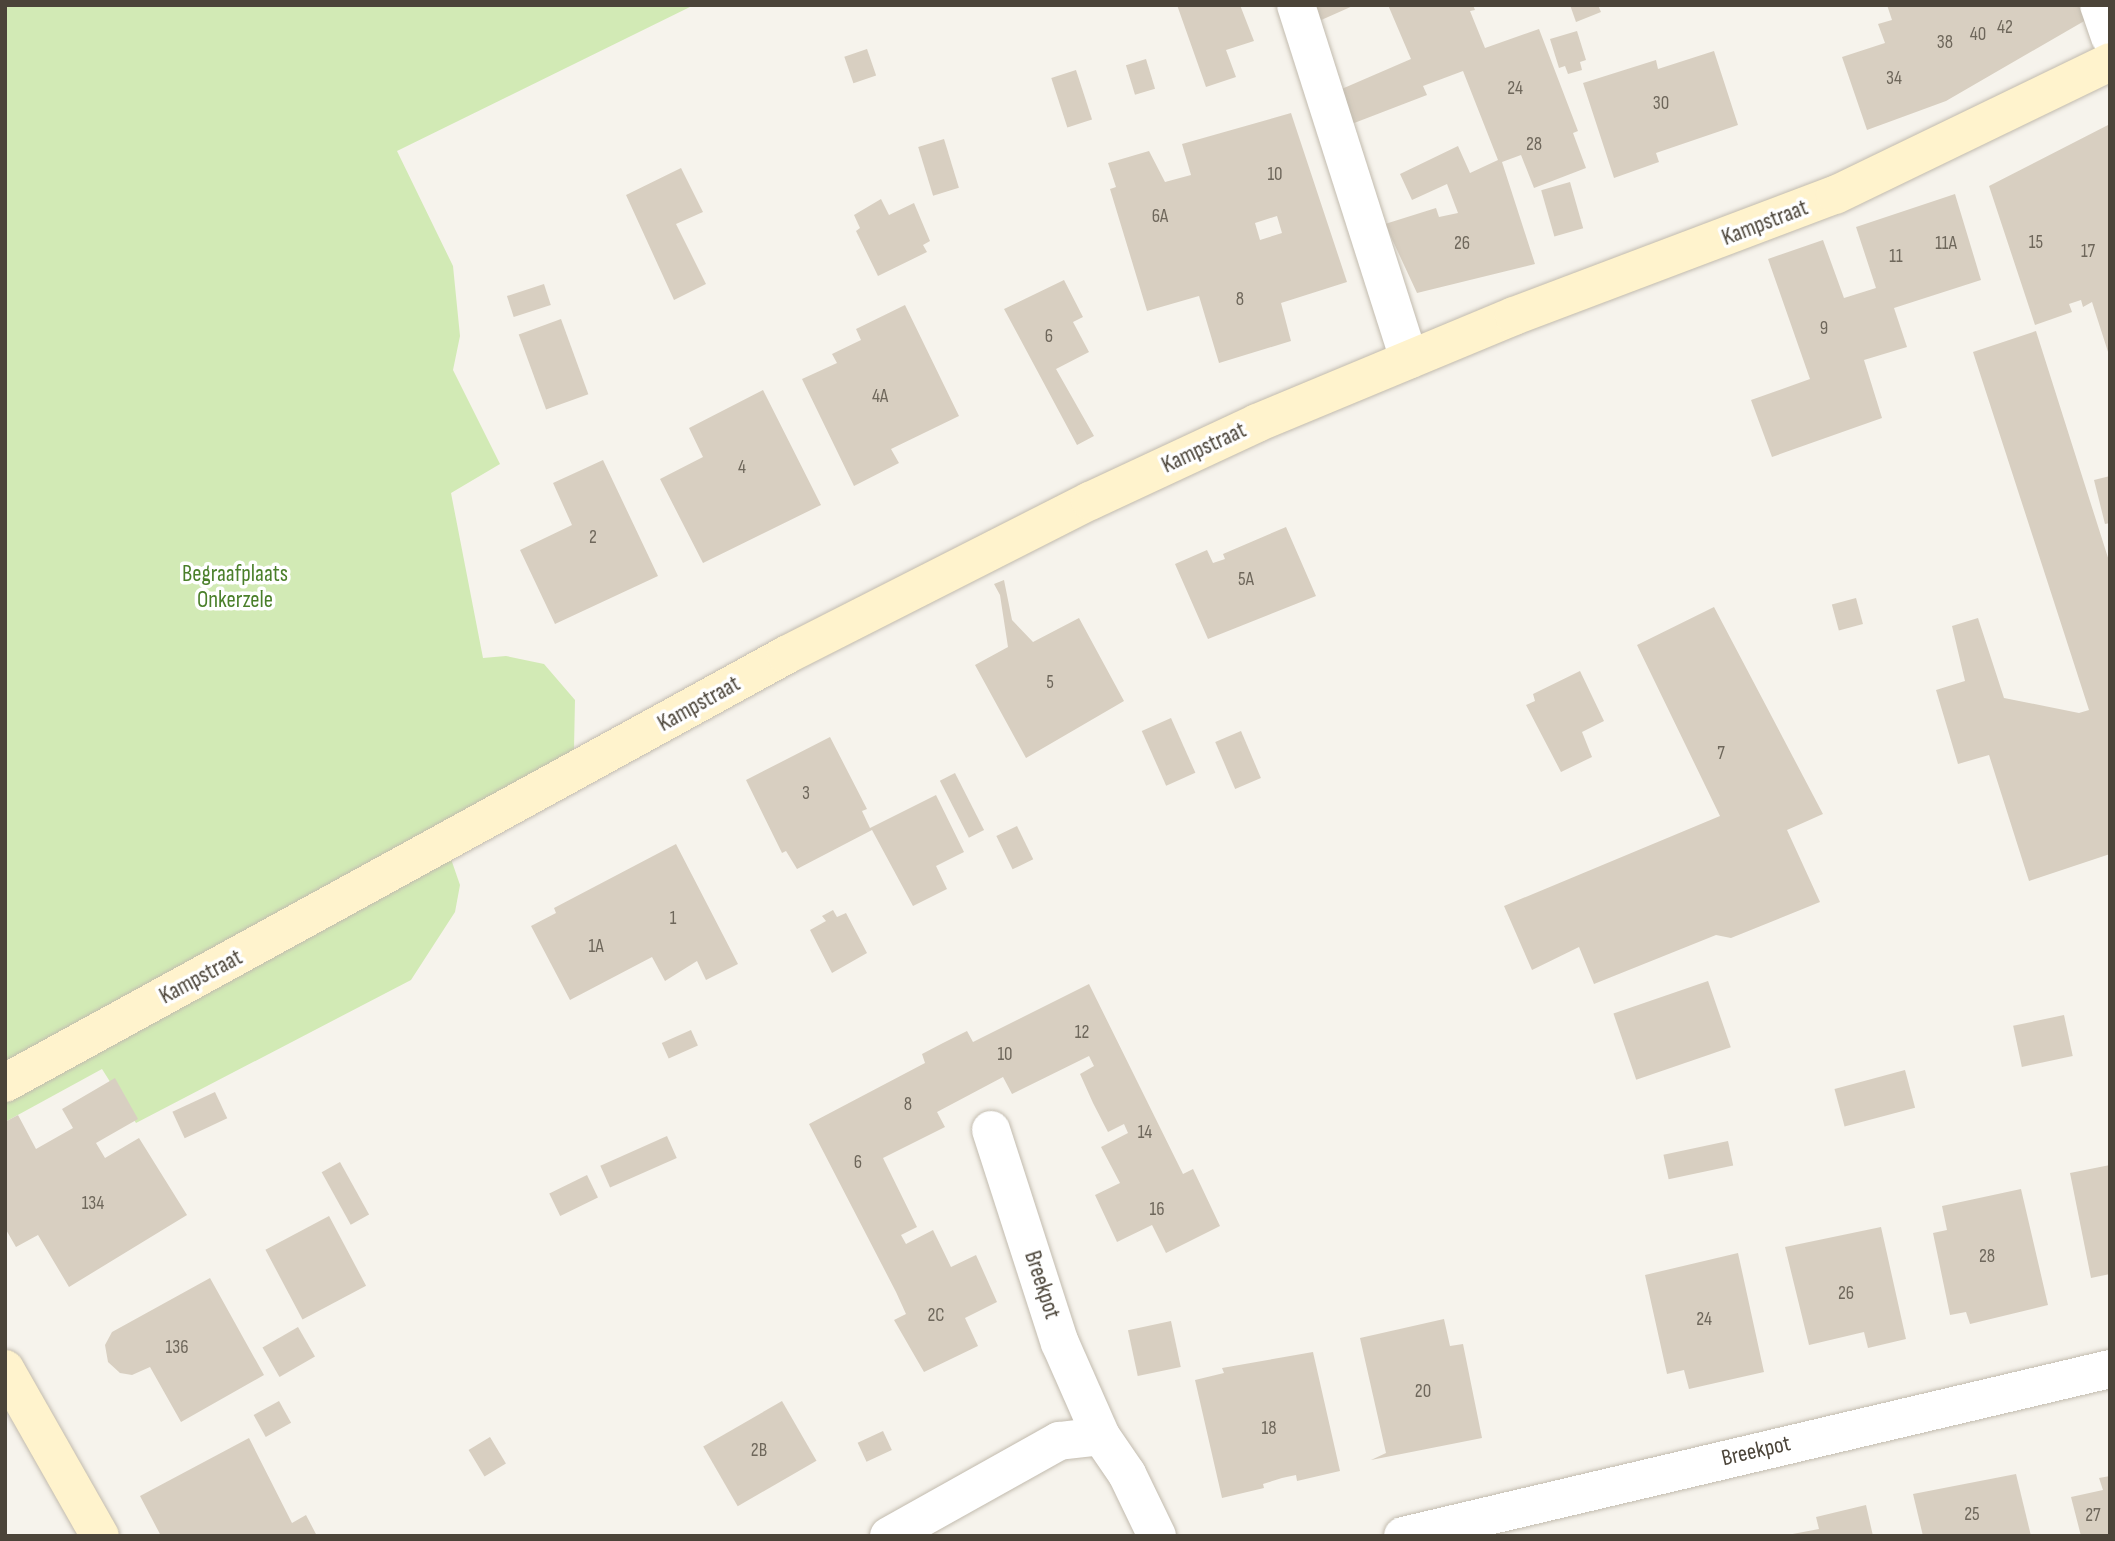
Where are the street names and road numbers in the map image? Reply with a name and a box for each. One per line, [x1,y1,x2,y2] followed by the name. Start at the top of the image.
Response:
[1718,194,1812,252] street label: Kampstraat
[1158,417,1250,479] street label: Kampstraat
[653,670,745,738] street label: Kampstraat
[155,944,247,1010] street label: Kampstraat
[1018,1248,1066,1322] street label: Breekpot
[1719,1430,1793,1472] street label: Breekpot

